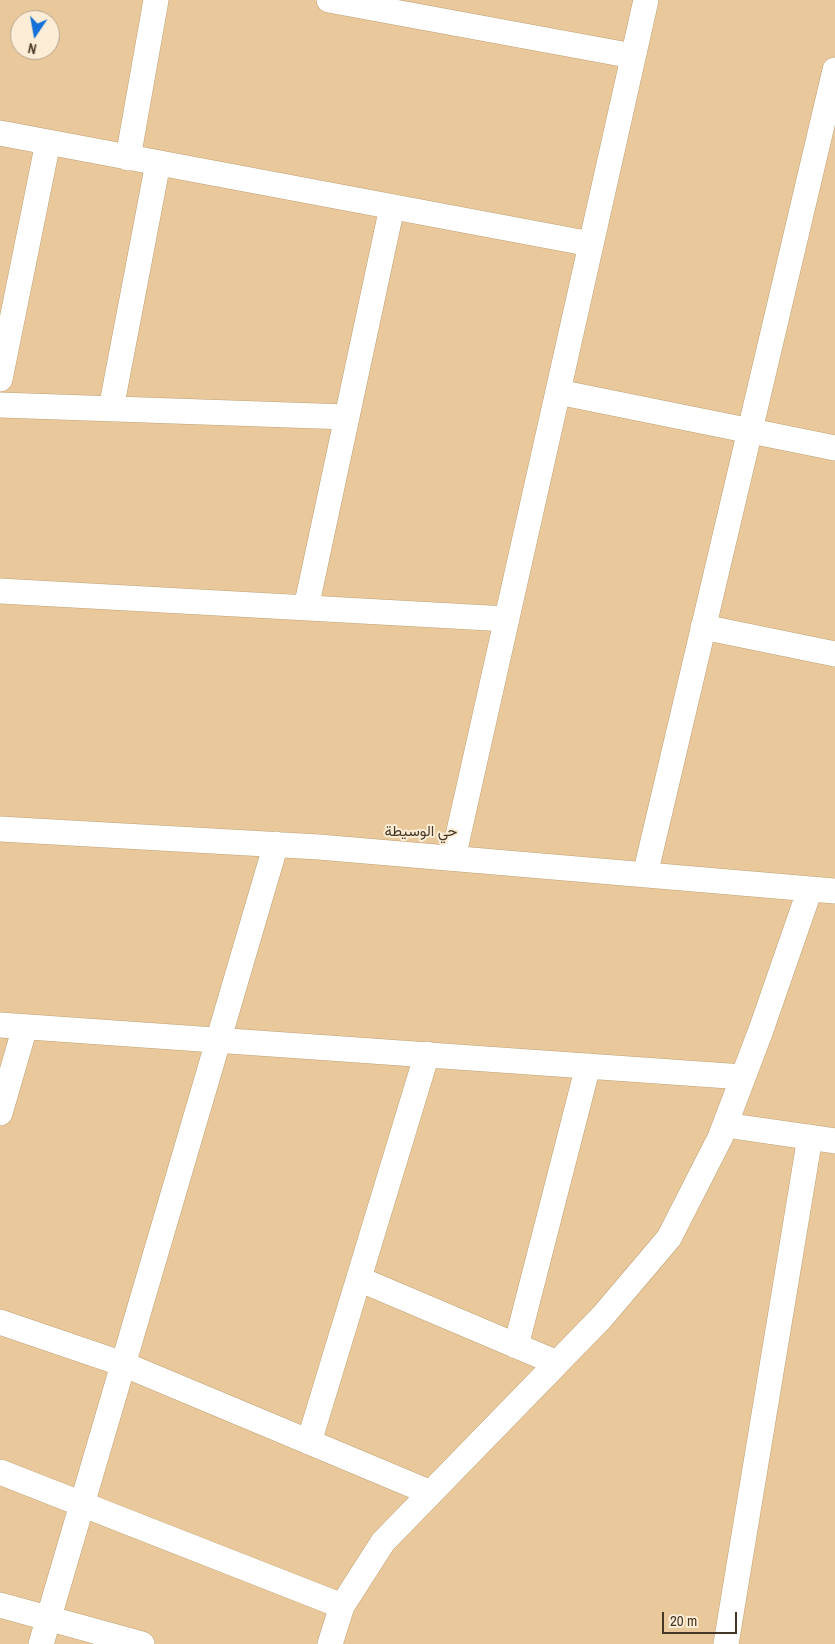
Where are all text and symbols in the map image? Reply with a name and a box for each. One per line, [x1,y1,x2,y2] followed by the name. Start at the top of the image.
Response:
[10,10,60,60] north arrow
[26,39,38,58] text: N
[385,823,457,841] district label: حي الوسيطة
[665,1602,740,1634] scale bar
[670,1610,697,1631] text: 20 m

